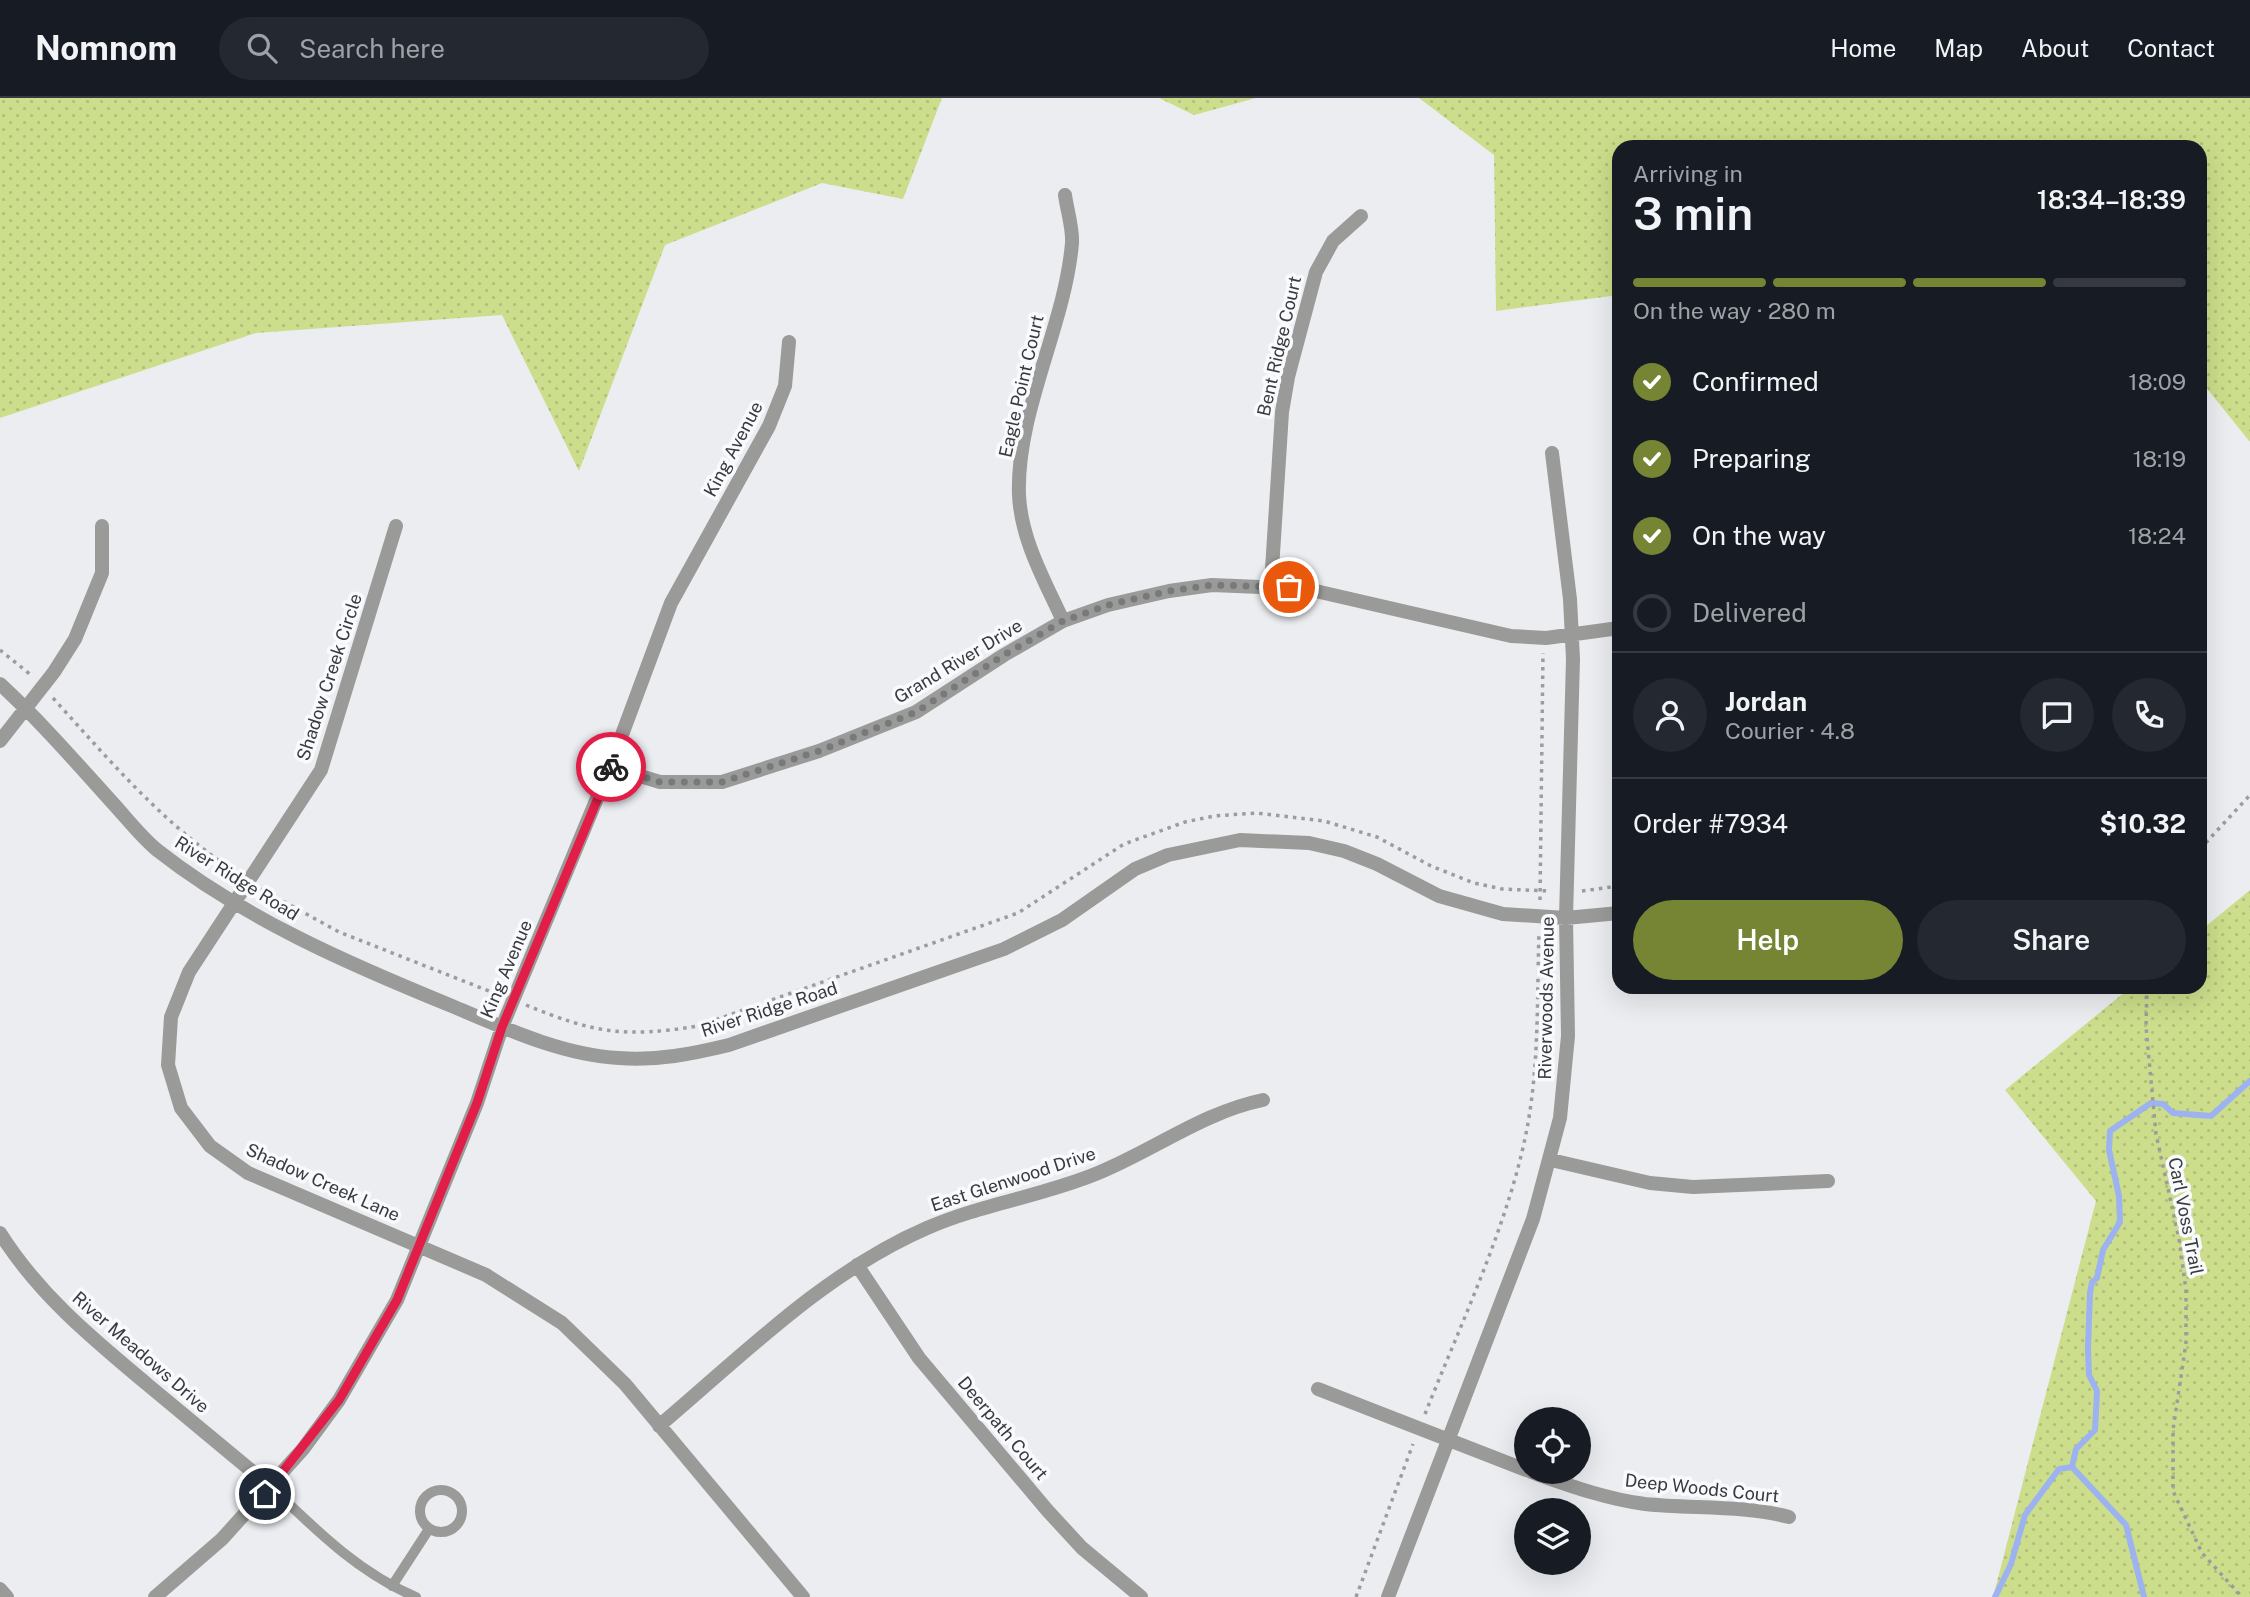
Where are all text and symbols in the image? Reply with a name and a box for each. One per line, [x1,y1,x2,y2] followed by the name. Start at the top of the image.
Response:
[219,17,709,80] search box
[35,29,177,67] text: Nomnom
[243,29,281,67] icon: search
[299,33,445,64] text: Search here
[1830,34,1896,62] text: Home
[1934,34,1983,62] text: Map
[2021,34,2089,62] text: About
[2127,34,2215,62] text: Contact
[1633,160,1743,187] text: Arriving in
[2037,184,2186,215] text: 18:34–18:39
[1633,186,1753,240] text: 3 min
[1253,274,1305,418] street label: Bent Ridge Court
[1633,297,1836,324] text: On the way · 280 m
[994,313,1048,459] street label: Eagle Point Court
[1633,363,1671,401] icon: check
[1692,366,1819,397] text: Confirmed
[2128,368,2186,395] text: 18:09
[699,398,767,500] street label: King Avenue
[1633,440,1671,478] icon: check
[1692,443,1811,474] text: Preparing
[2133,445,2186,472] text: 18:19
[1633,517,1671,555] icon: check
[1692,520,1826,551] text: On the way
[2128,522,2186,549] text: 18:24
[1259,557,1319,617] pin
[1270,568,1308,606] icon: bag
[292,591,366,763] street label: Shadow Creek Circle
[1692,597,1807,628] text: Delivered
[890,615,1026,707] street label: Grand River Drive
[1633,678,1707,752] button: person
[2020,678,2094,752] button: chat
[2112,678,2186,752] button: phone
[1725,686,1807,717] text: Jordan
[1725,717,1855,744] text: Courier · 4.8
[576,732,646,802] courier
[592,748,630,786] icon: bike
[1633,808,1788,839] text: Order #7934
[2100,808,2186,839] text: $10.32
[171,831,303,925] street label: River Ridge Road
[1633,900,1903,980] button: Help
[1917,900,2186,980] button: Share
[1534,916,1558,1080] street label: Riverwoods Avenue
[476,917,536,1021] street label: King Avenue
[698,977,840,1041] street label: River Ridge Road
[243,1139,403,1225] street label: Shadow Creek Lane
[928,1142,1098,1216] street label: East Glenwood Drive
[2164,1155,2208,1277] street label: Carl Voss Trail
[68,1287,214,1417] street label: River Meadows Drive
[954,1372,1052,1484] street label: Deerpath Court
[1514,1407,1591,1575] map controls
[1514,1407,1591,1484] button: locate
[235,1464,295,1524] pin
[1624,1469,1780,1507] street label: Deep Woods Court
[246,1475,284,1513] icon: home
[1514,1498,1591,1575] button: layers

